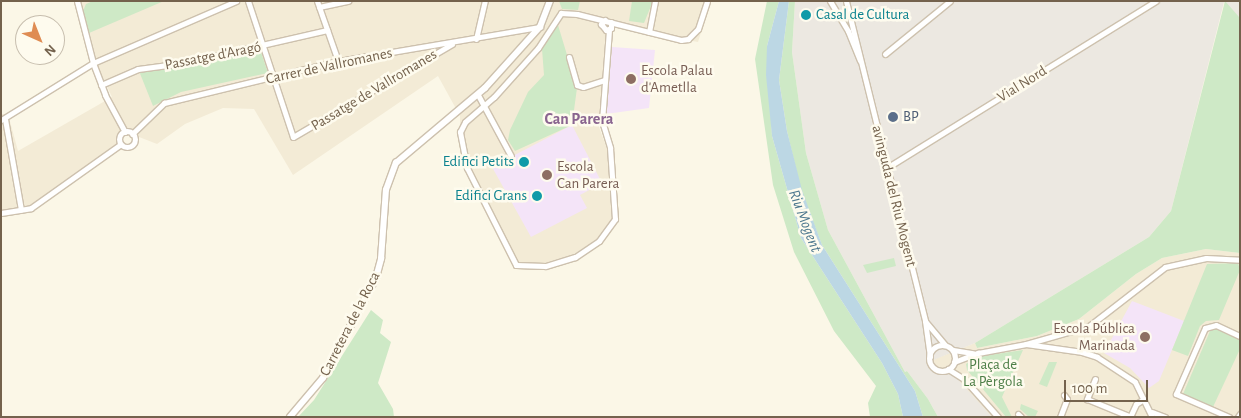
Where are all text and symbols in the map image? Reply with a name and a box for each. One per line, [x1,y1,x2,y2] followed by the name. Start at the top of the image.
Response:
[816,6,909,24] place label: Casal de Cultura
[800,9,812,21] marker: Casal de Cultura
[15,15,65,65] north arrow
[163,38,263,74] street label: Passatge d'Aragó
[41,42,58,58] text: N
[264,44,394,88] street label: Carrer de Vallromanes
[308,45,440,135] street label: Passatge de Vallromanes
[641,61,713,96] place label: Escola Palau d'Ametlla
[994,62,1050,106] street label: Vial Nord
[625,73,637,85] marker: Escola Palau d'Ametlla
[903,108,919,126] place label: BP
[544,109,614,129] district label: Can Parera
[887,111,899,123] marker: BP
[868,123,920,269] street label: avinguda del Riu Mogent
[443,153,514,171] place label: Edifici Petits
[518,156,530,168] marker: Edifici Petits
[557,157,619,192] place label: Escola Can Parera
[541,169,553,181] marker: Escola Can Parera
[455,187,527,205] place label: Edifici Grans
[784,187,826,255] water label: Riu Mogent
[531,190,543,202] marker: Edifici Grans
[316,269,384,379] street label: Carretera de la Roca
[1053,319,1135,354] place label: Escola Pública Marinada
[1139,331,1151,343] marker: Escola Pública Marinada
[963,355,1023,390] park label: Plaça de La Pèrgola
[1066,370,1150,402] scale bar
[1072,381,1107,396] text: 100 m

